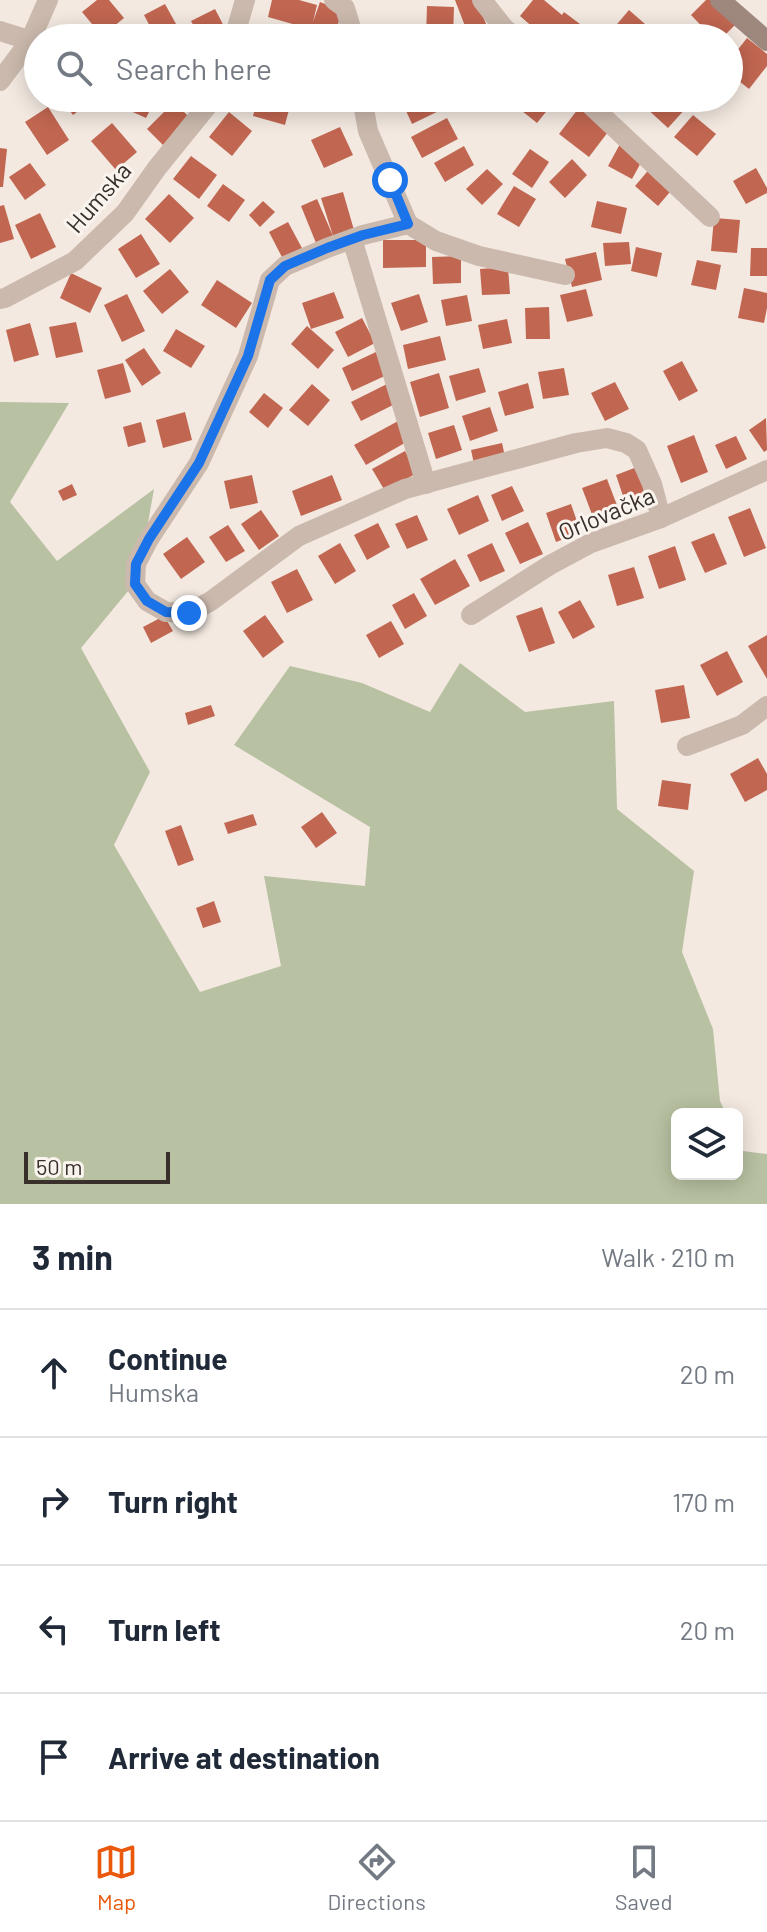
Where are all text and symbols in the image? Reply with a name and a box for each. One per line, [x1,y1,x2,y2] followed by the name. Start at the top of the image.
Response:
[24,24,743,112] search box
[52,46,96,90] icon: search
[116,50,272,86] text: Search here
[59,156,137,238] street label: Humska
[372,162,408,198] route start
[554,480,658,546] street label: Orlovačka
[171,595,207,631] route end
[671,1108,743,1180] map controls
[671,1108,743,1180] button: layers
[24,1148,170,1184] scale bar
[36,1153,82,1179] text: 50 m
[32,1236,113,1277] text: 3 min
[601,1241,735,1272] text: Walk · 210 m
[108,1340,228,1376] text: Continue
[32,1351,76,1395] icon: ahead
[680,1358,735,1389] text: 20 m
[108,1376,199,1407] text: Humska
[32,1479,76,1523] icon: right
[108,1483,238,1519] text: Turn right
[672,1486,735,1517] text: 170 m
[32,1607,76,1651] icon: left
[108,1611,221,1647] text: Turn left
[680,1614,735,1645] text: 20 m
[32,1735,76,1779] icon: arrive
[108,1739,380,1775] text: Arrive at destination
[94,1840,138,1914] tab: Map
[327,1840,426,1914] tab: Directions
[615,1840,672,1914] tab: Saved

